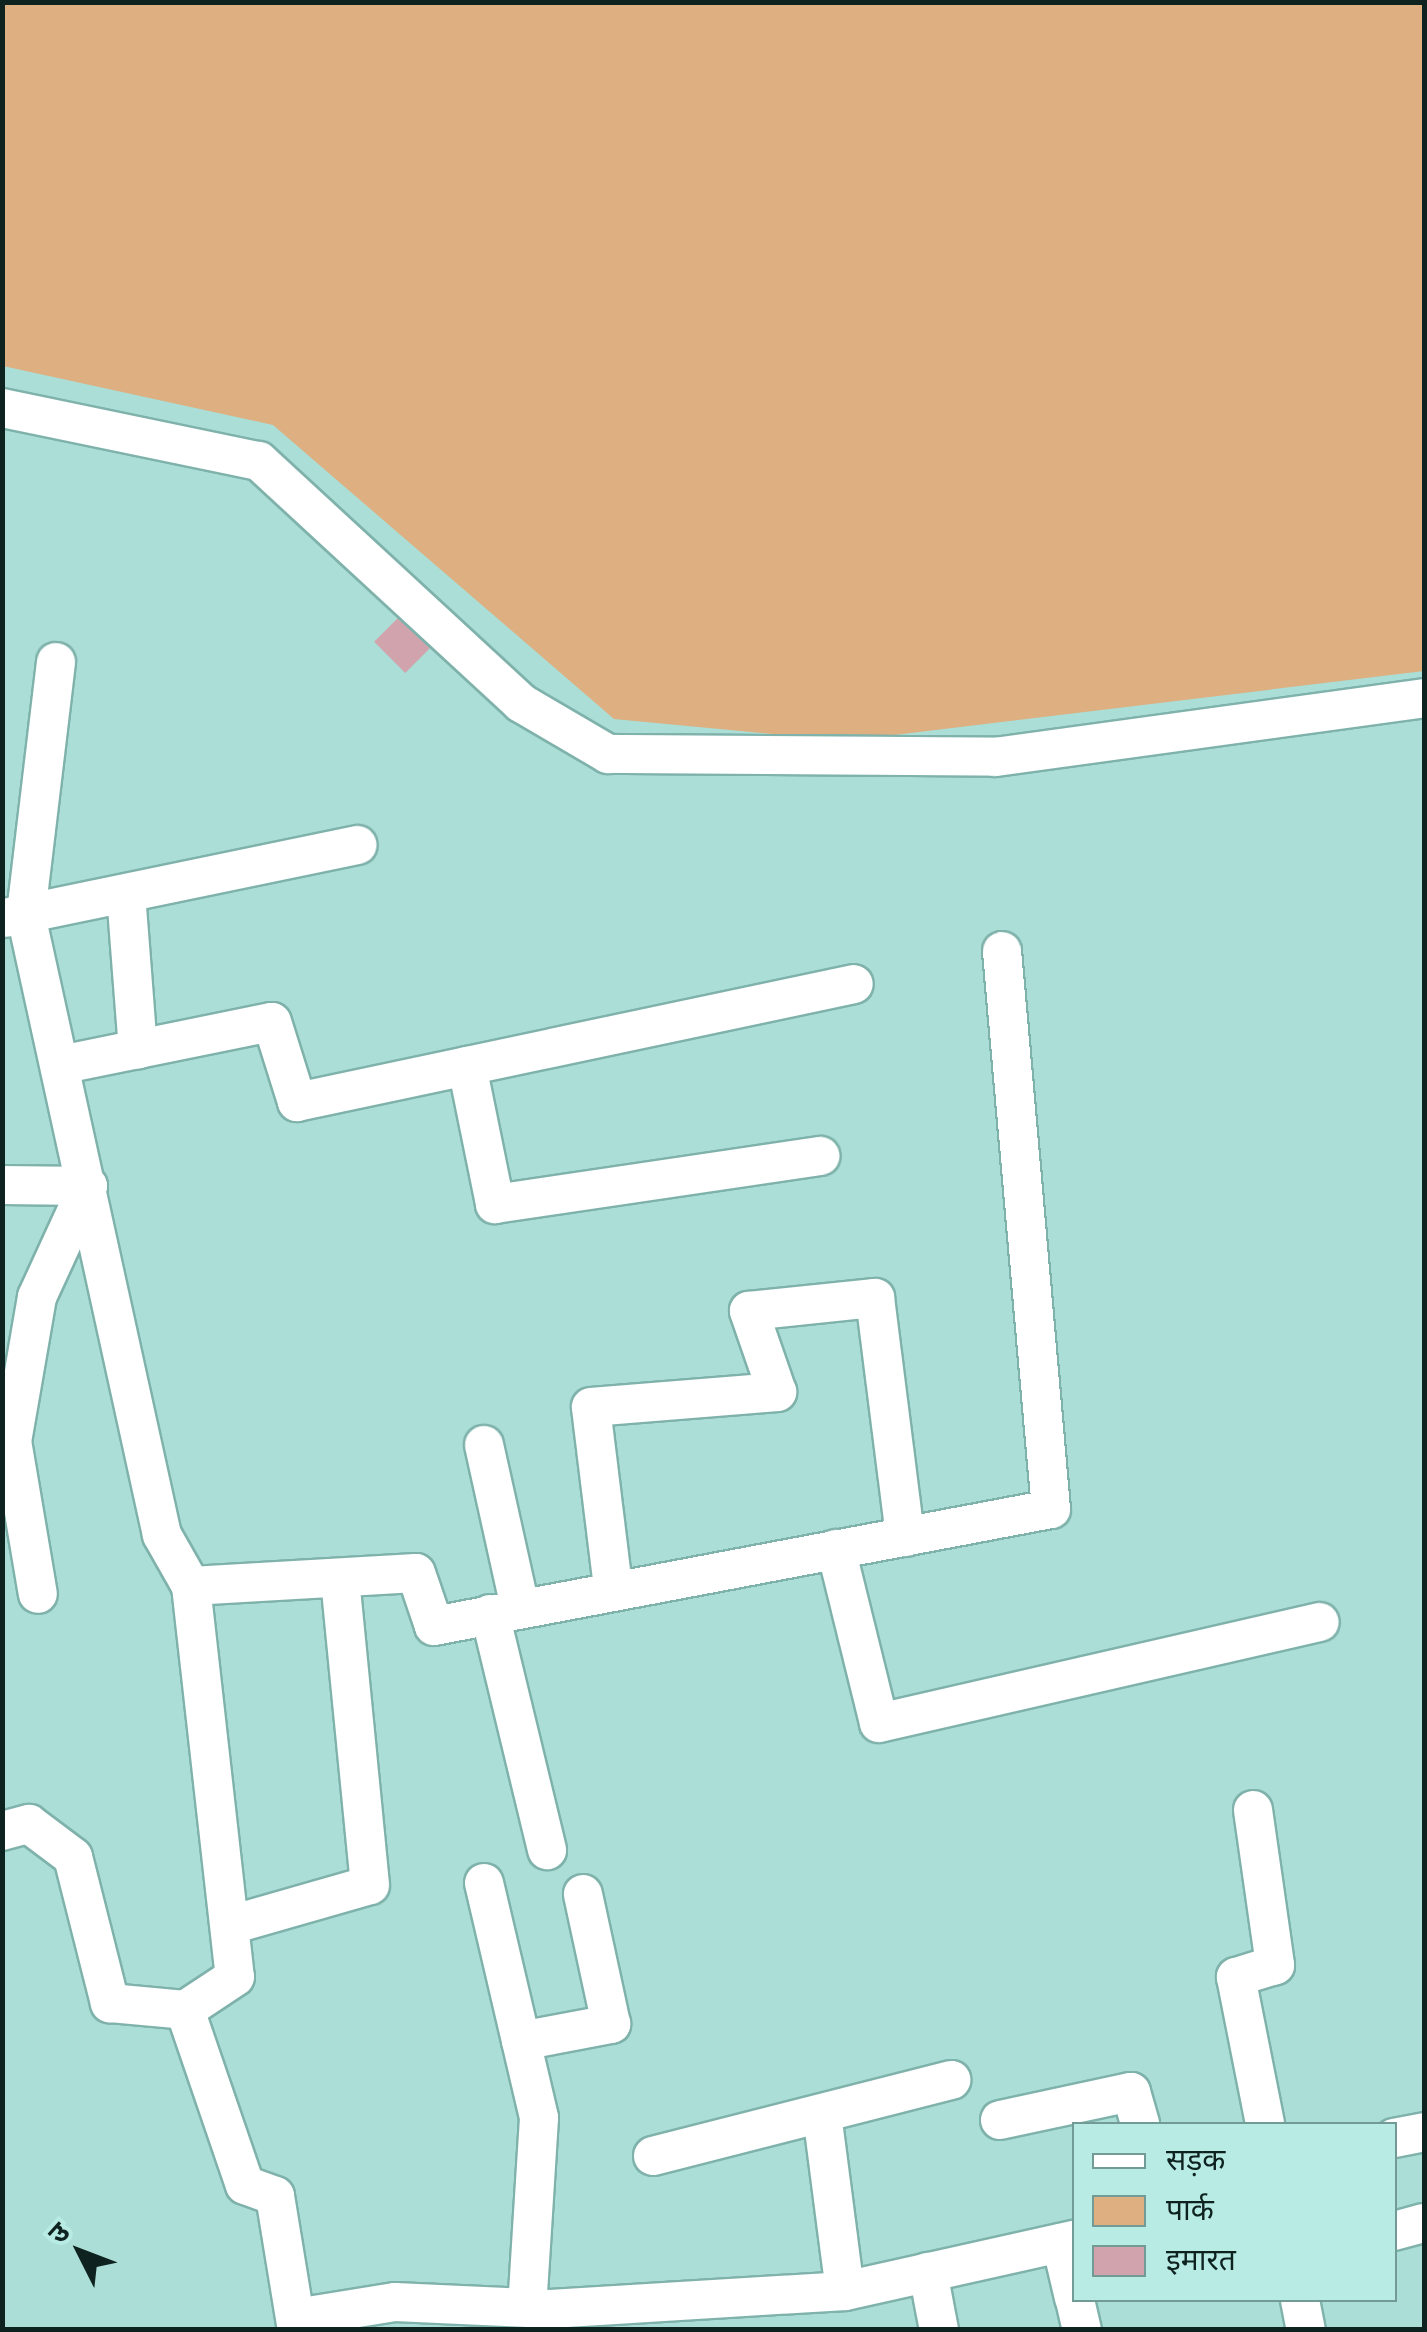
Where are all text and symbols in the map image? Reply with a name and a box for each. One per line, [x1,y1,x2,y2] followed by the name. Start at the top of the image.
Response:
[1072,2122,1397,2302] legend
[1166,2140,1225,2176] text: सड़क
[1166,2190,1214,2226] text: पार्क
[30,2202,130,2302] north arrow
[40,2214,76,2249] text: उ
[1166,2240,1236,2276] text: इमारत

